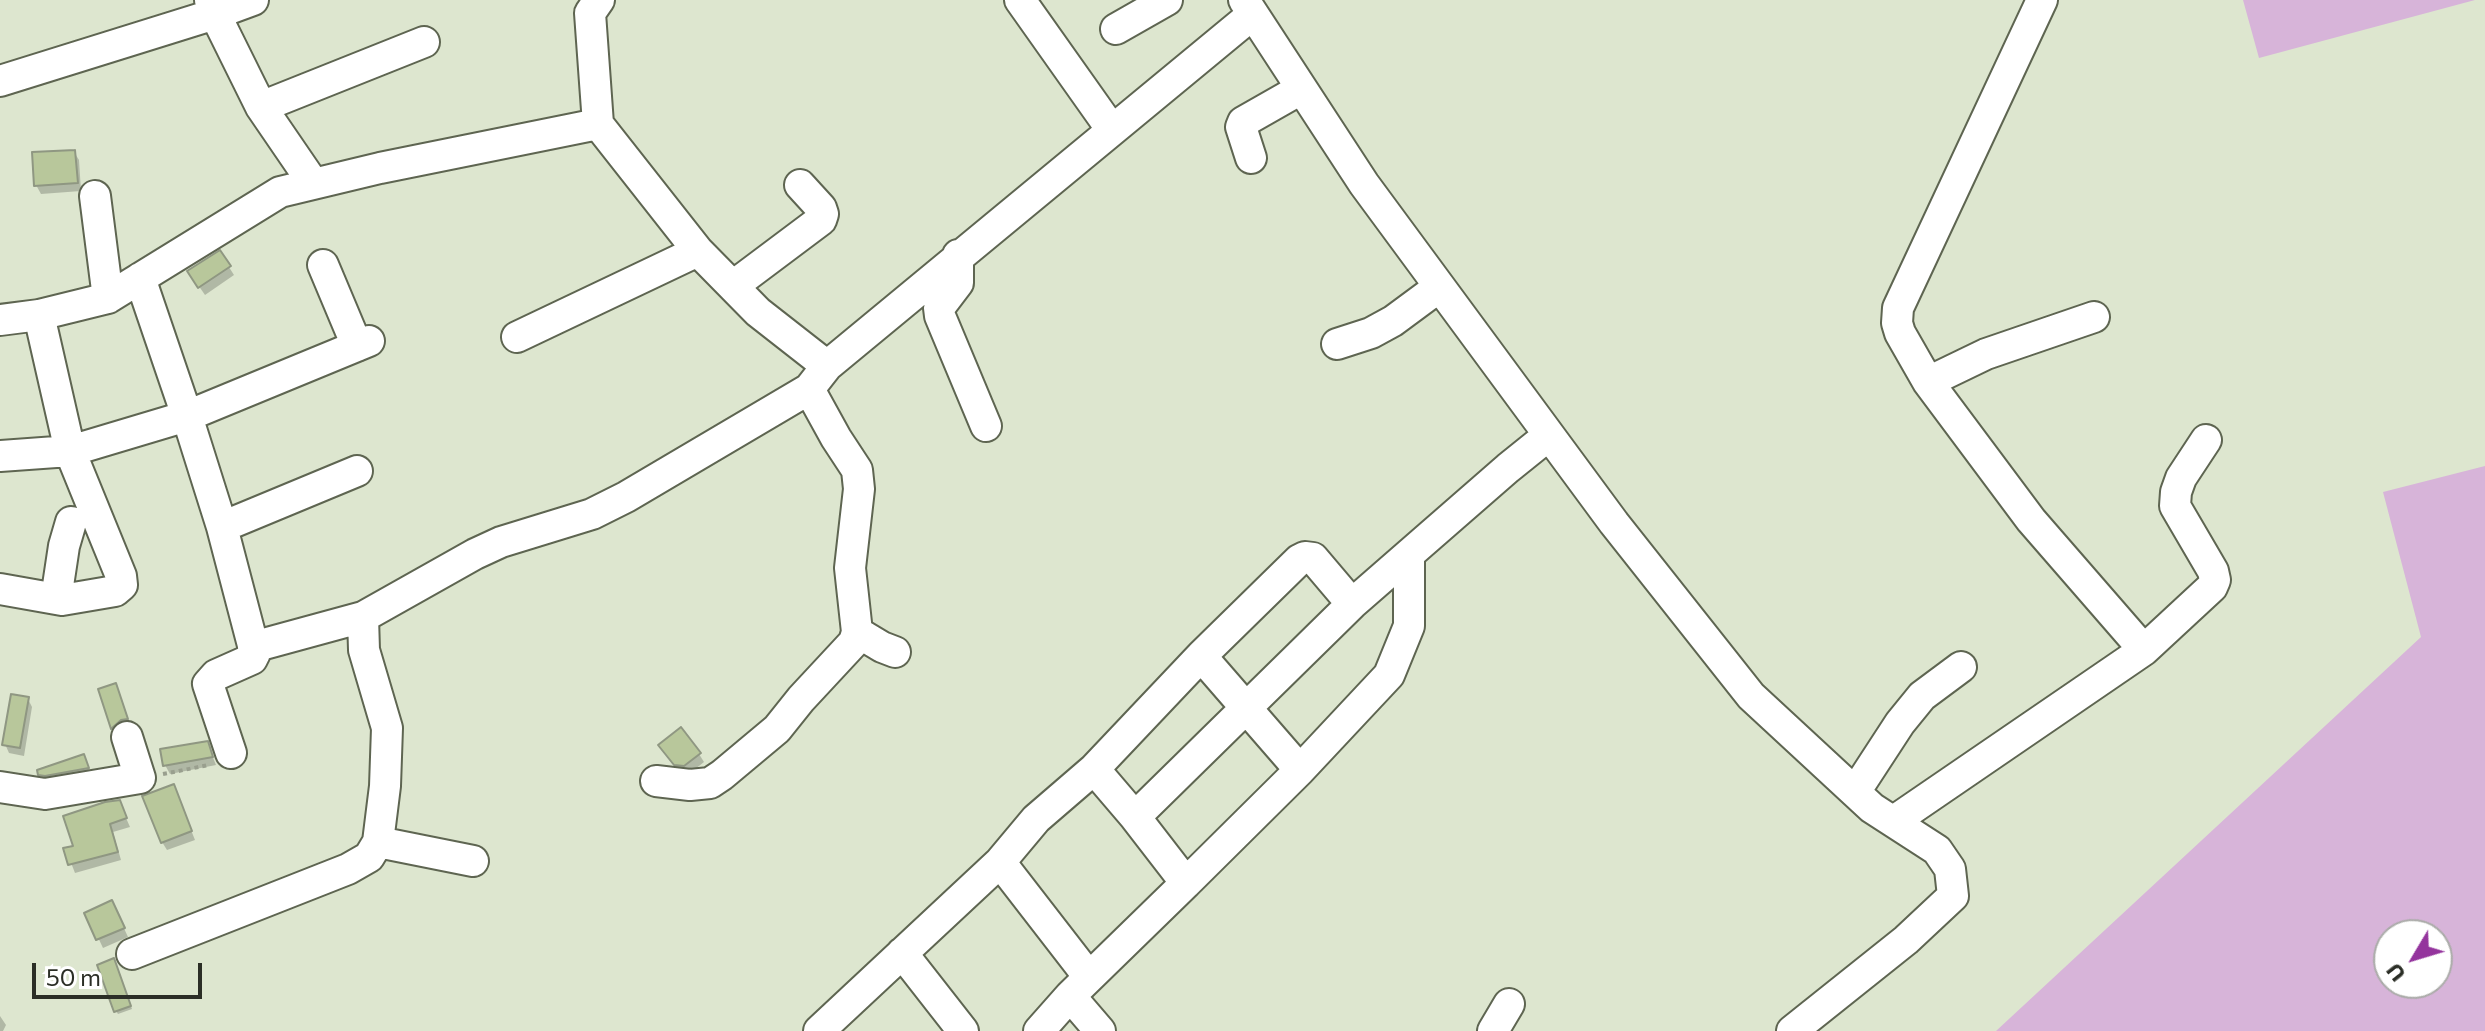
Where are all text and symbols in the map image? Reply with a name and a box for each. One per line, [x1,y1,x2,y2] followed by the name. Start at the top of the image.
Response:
[2373,919,2453,999] north arrow
[36,947,206,997] scale bar
[2380,958,2411,987] text: U
[46,962,101,991] text: 50 m

